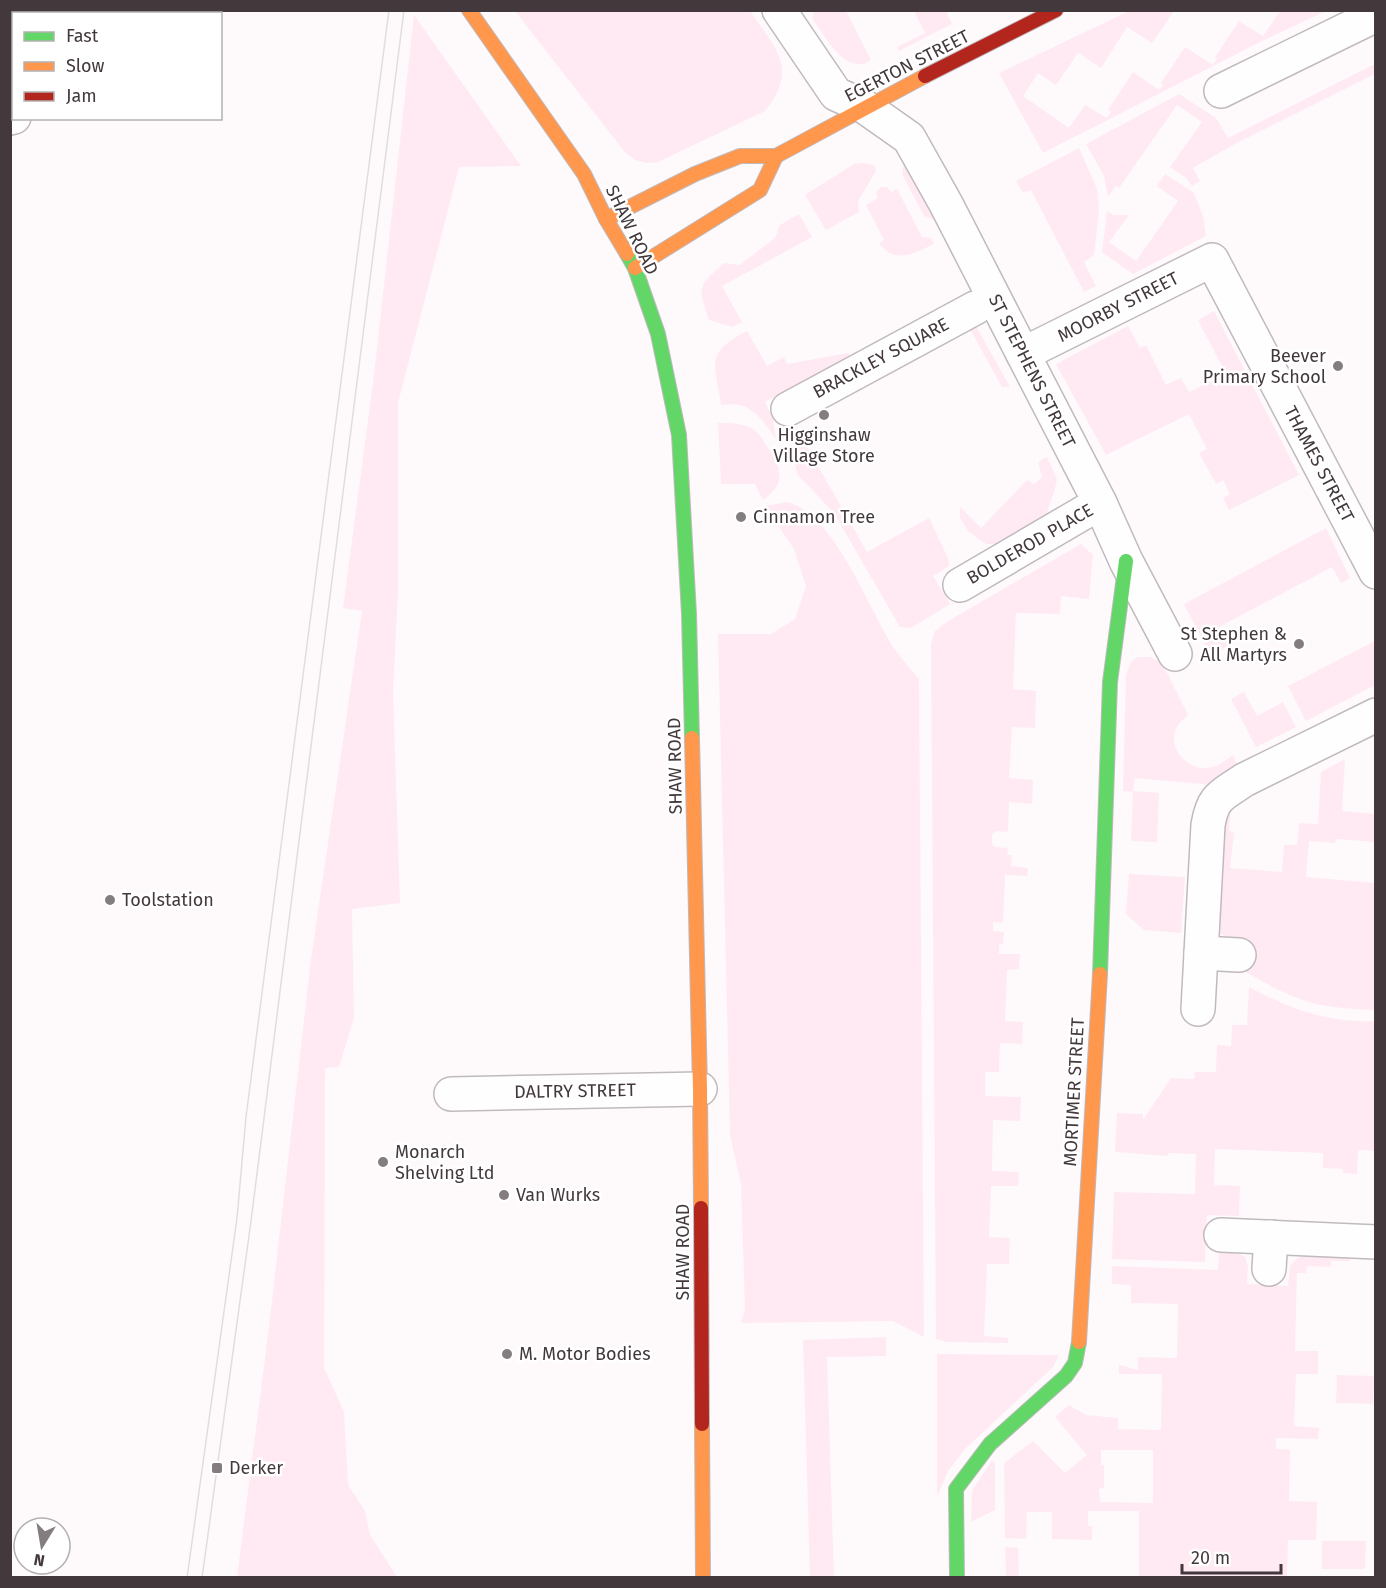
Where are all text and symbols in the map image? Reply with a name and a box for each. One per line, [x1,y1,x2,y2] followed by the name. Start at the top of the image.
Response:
[12,12,222,120] legend
[66,25,99,47] text: Fast
[841,25,974,107] street label: EGERTON STREET
[66,55,105,77] text: Slow
[66,85,97,107] text: Jam
[601,182,663,278] street label: SHAW ROAD
[1054,267,1183,347] street label: MOORBY STREET
[984,291,1081,452] street label: ST STEPHENS STREET
[809,313,953,403] street label: BRACKLEY SQUARE
[1203,345,1326,388] place label: Beever Primary School
[1331,359,1345,373] marker: Beever Primary School
[1279,402,1359,526] street label: THAMES STREET
[817,408,831,422] marker: Higginshaw Village Store
[773,424,875,467] place label: Higginshaw Village Store
[963,499,1097,589] street label: BOLDEROD PLACE
[753,506,875,528] place label: Cinnamon Tree
[734,510,748,524] marker: Cinnamon Tree
[1181,623,1287,666] place label: St Stephen & All Martyrs
[1292,637,1306,651] marker: St Stephen & All Martyrs
[663,717,687,815] street label: SHAW ROAD
[122,889,214,911] place label: Toolstation
[103,893,117,907] marker: Toolstation
[1059,1016,1089,1167] street label: MORTIMER STREET
[514,1079,637,1103] street label: DALTRY STREET
[395,1141,494,1184] place label: Monarch Shelving Ltd
[376,1155,390,1169] marker: Monarch Shelving Ltd
[516,1184,600,1206] place label: Van Wurks
[497,1188,511,1202] marker: Van Wurks
[672,1204,694,1300] street label: SHAW ROAD
[519,1343,651,1365] place label: M. Motor Bodies
[500,1347,514,1361] marker: M. Motor Bodies
[229,1457,283,1479] place label: Derker
[210,1461,224,1475] marker: Derker
[12,1516,72,1576] north arrow
[1182,1537,1281,1575] scale bar
[1191,1547,1230,1569] text: 20 m
[32,1550,46,1571] text: N

